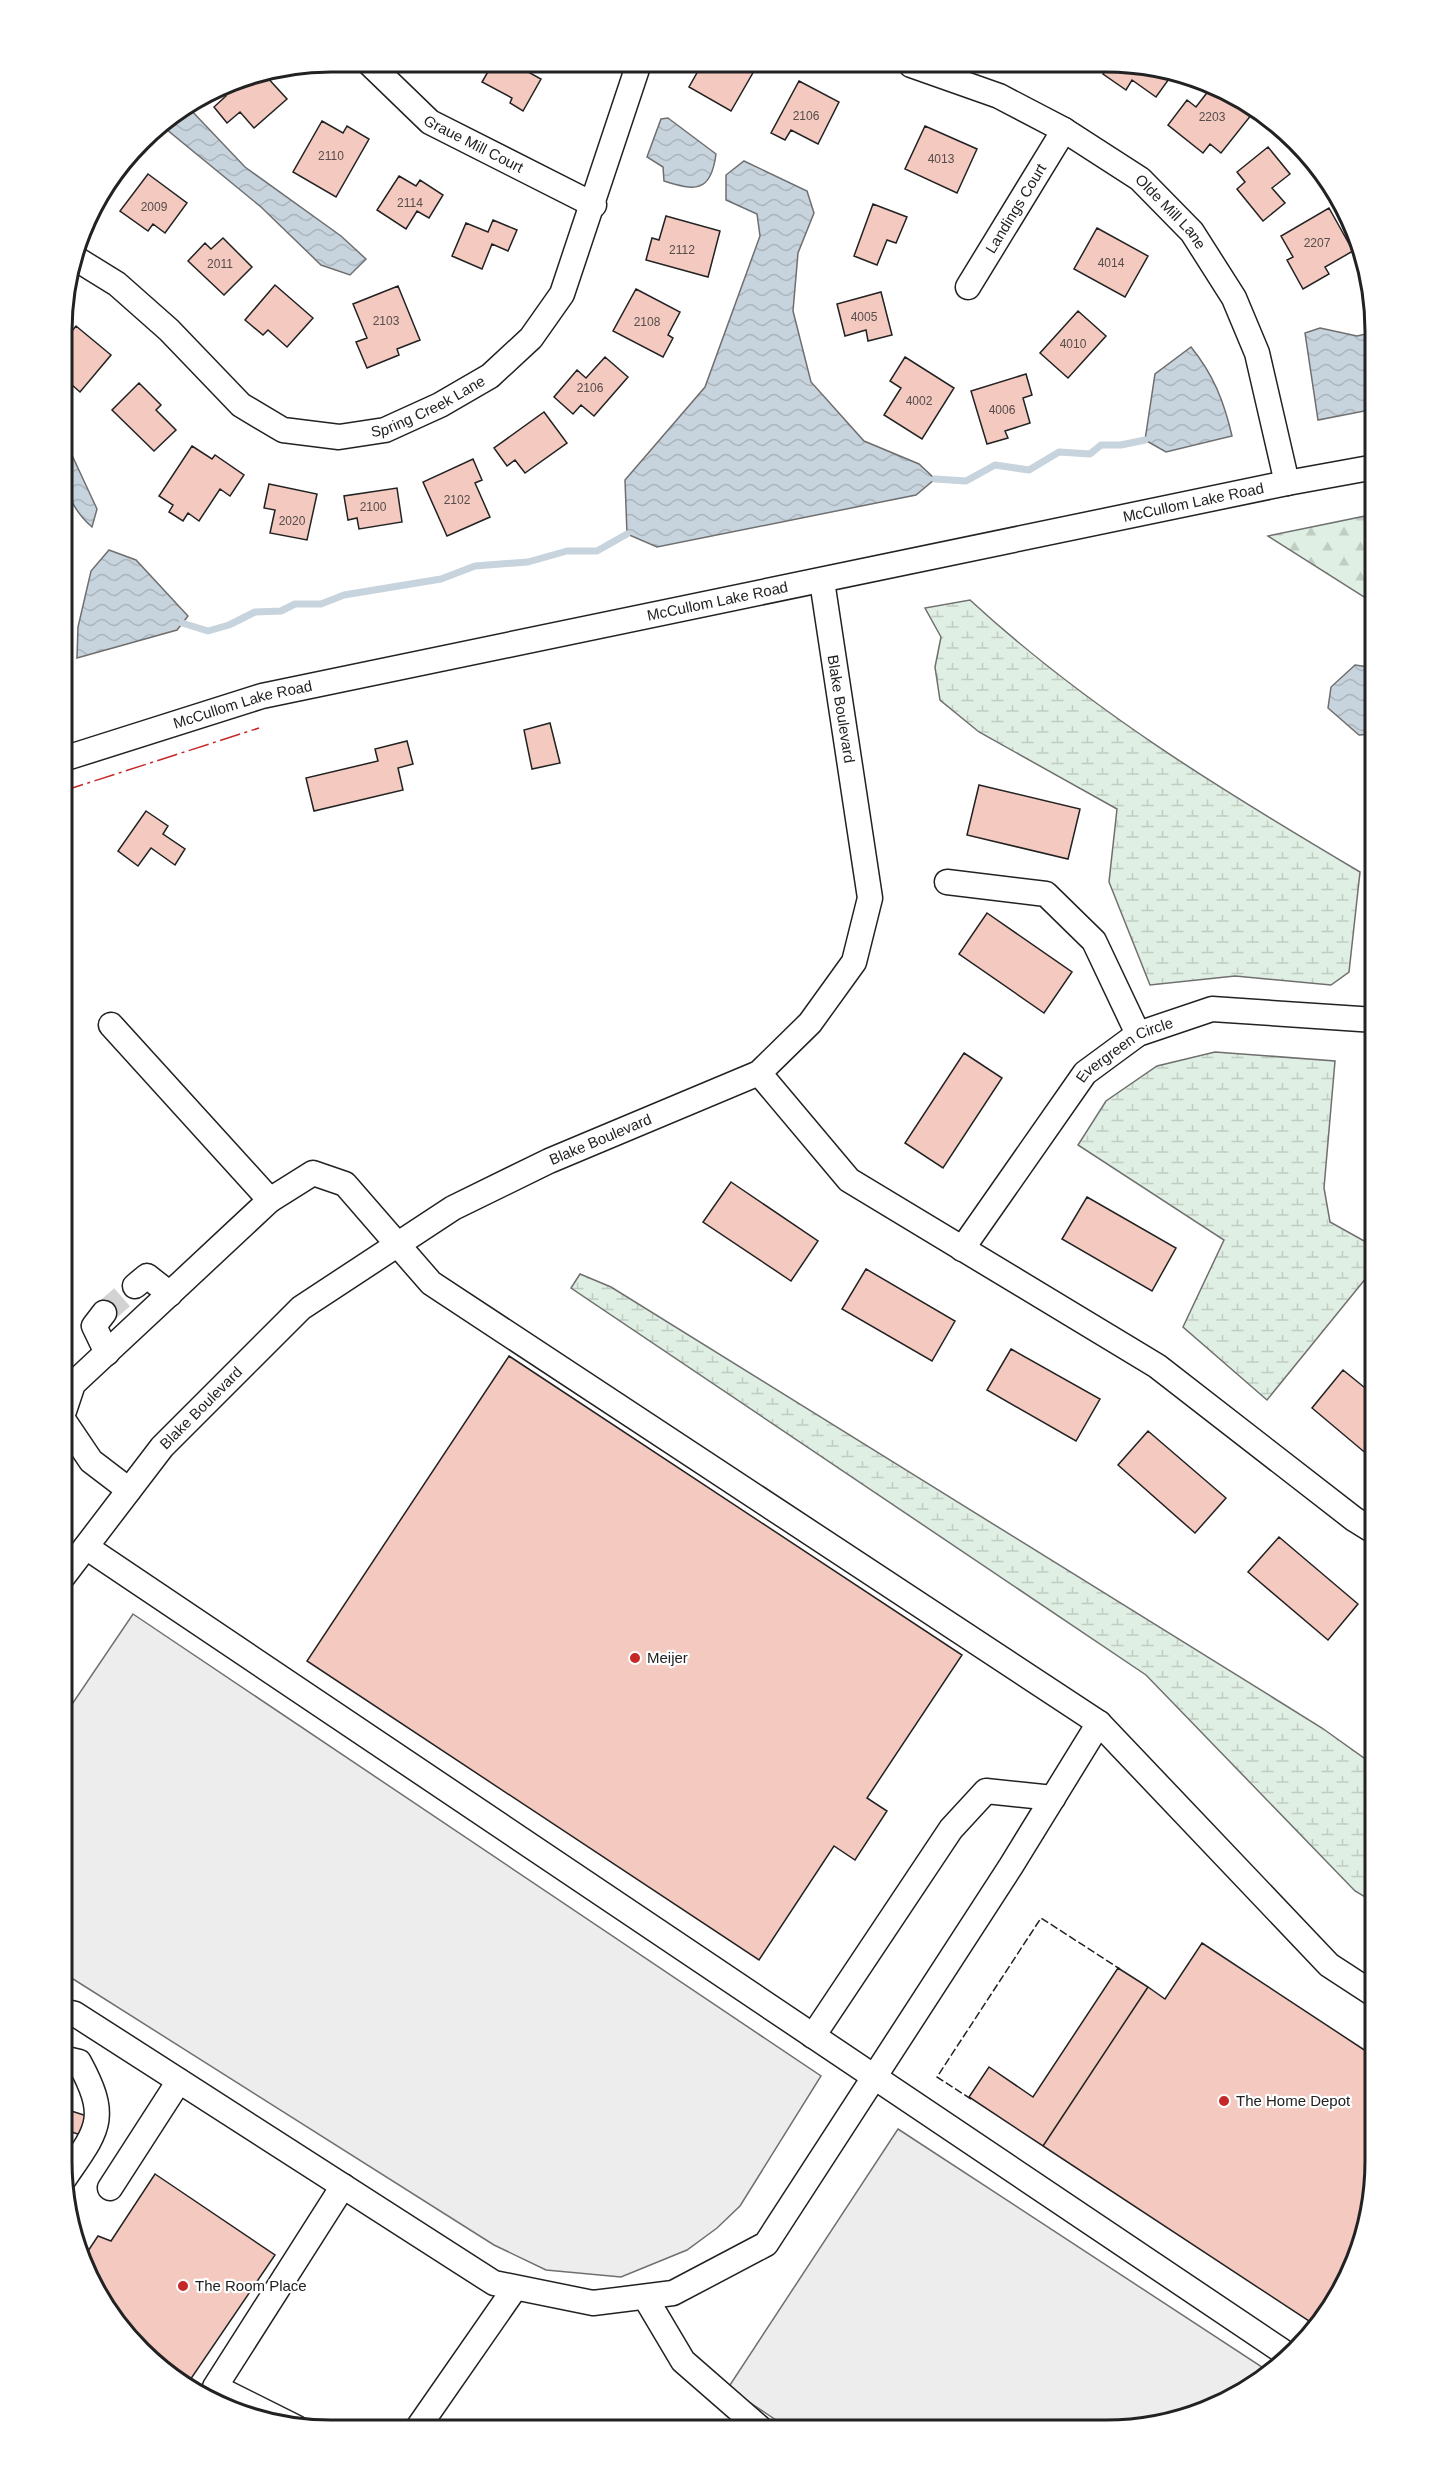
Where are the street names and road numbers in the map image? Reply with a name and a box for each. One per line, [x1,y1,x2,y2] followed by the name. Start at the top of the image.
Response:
[420,111,527,176] street label: Graue Mill Court
[982,160,1050,256] street label: Landings Court
[1132,171,1210,252] street label: Olde Mill Lane
[370,372,488,440] street label: Spring Creek Lane
[1121,479,1265,525] street label: McCullom Lake Road
[645,578,789,624] street label: McCullom Lake Road
[825,654,858,764] street label: Blake Boulevard
[171,677,314,732] street label: McCullom Lake Road
[1072,1014,1175,1085] street label: Evergreen Circle
[547,1110,654,1168] street label: Blake Boulevard
[156,1363,245,1452] street label: Blake Boulevard

